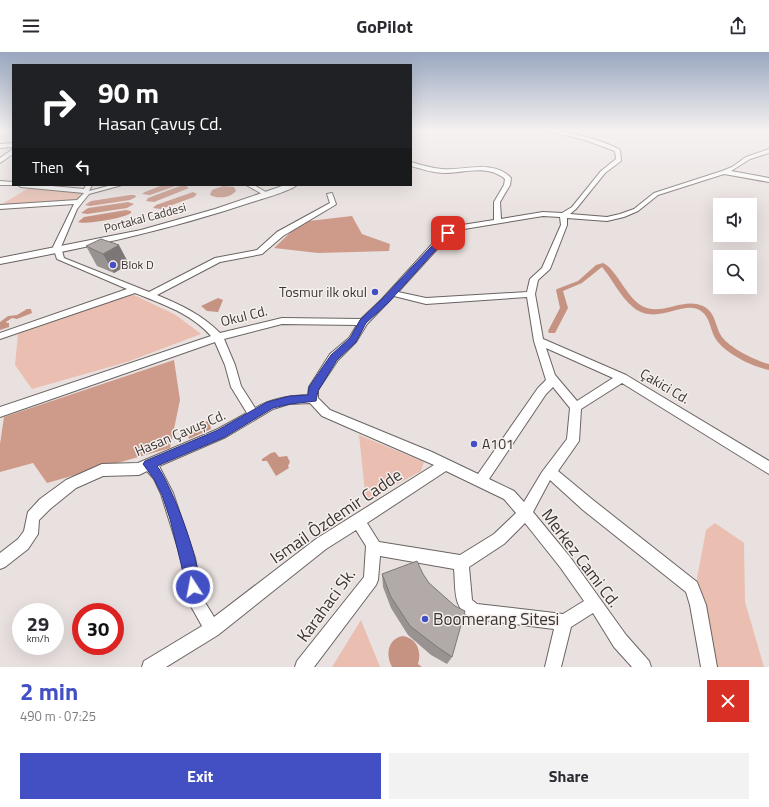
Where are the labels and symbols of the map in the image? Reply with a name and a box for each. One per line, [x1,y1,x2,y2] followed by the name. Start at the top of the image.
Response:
[102,197,188,238] street label: Portakal Caddesi
[431,216,465,250] pin
[121,255,154,274] place label: Blok D
[108,260,118,270] marker: Blok D
[279,281,367,302] place label: Tosmur ilk okul
[370,287,380,297] marker: Tosmur ilk okul
[218,300,270,331] street label: Okul Cd.
[636,363,694,409] street label: Çakici Cd.
[131,404,228,461] street label: Hasan Çavuş Cd.
[482,433,514,454] place label: A101
[469,439,479,449] marker: A101
[265,462,407,570] street label: Ismail Ôzdemir Cadde
[535,503,627,613] street label: Merkez Cami Cd.
[290,563,362,647] street label: Karahaci Sk.
[172,566,214,608] position arrow
[72,603,124,655] speed limit sign: 30
[433,606,559,632] place label: Boomerang Sitesi
[420,614,430,624] marker: Boomerang Sitesi

